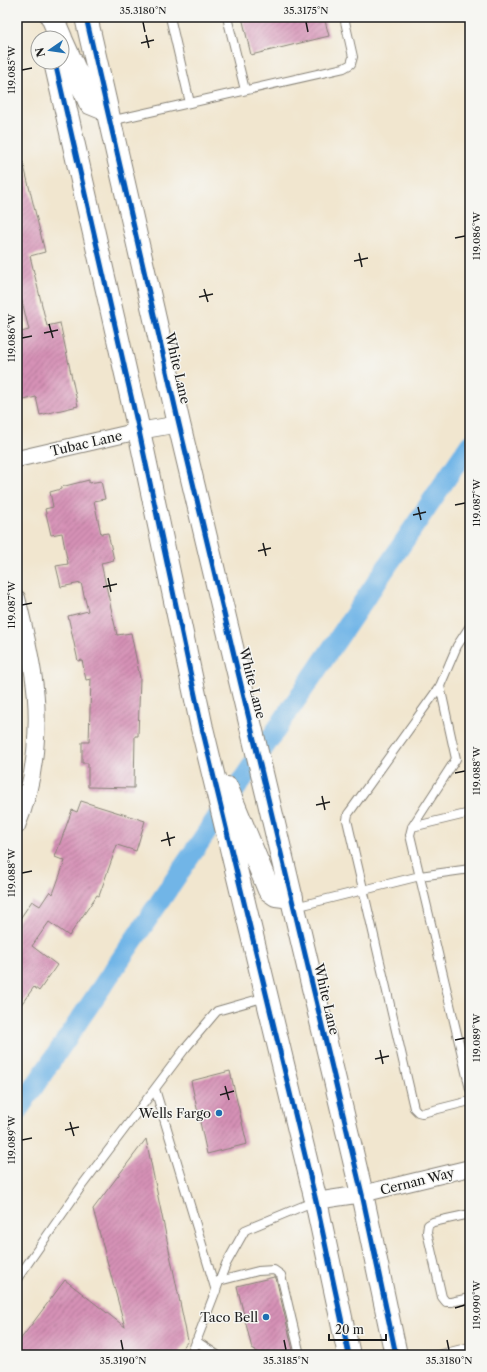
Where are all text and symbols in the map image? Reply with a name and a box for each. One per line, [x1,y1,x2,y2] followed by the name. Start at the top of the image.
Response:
[119,4,167,17] text: 35.3180°N
[283,4,329,17] text: 35.3175°N
[30,30,70,70] north arrow
[5,45,18,94] text: 119.085°W
[32,46,48,58] text: N
[470,211,483,260] text: 119.086°W
[5,313,18,362] text: 119.086°W
[162,330,194,405] street label: White Lane
[49,427,123,459] street label: Tubac Lane
[470,478,483,527] text: 119.087°W
[5,580,18,629] text: 119.087°W
[236,645,270,720] street label: White Lane
[470,746,483,795] text: 119.088°W
[5,848,18,897] text: 119.088°W
[311,961,343,1036] street label: White Lane
[470,1013,483,1062] text: 119.089°W
[138,1105,211,1121] place label: Wells Fargo
[214,1108,224,1118] marker: Wells Fargo
[5,1115,18,1164] text: 119.089°W
[378,1164,456,1198] street label: Cernan Way
[470,1279,483,1330] text: 119.090°W
[200,1309,258,1325] place label: Taco Bell
[261,1312,271,1322] marker: Taco Bell
[329,1316,386,1342] scale bar
[335,1322,364,1337] text: 20 m
[99,1354,147,1367] text: 35.3190°N
[263,1354,309,1367] text: 35.3185°N
[425,1354,473,1367] text: 35.3180°N

